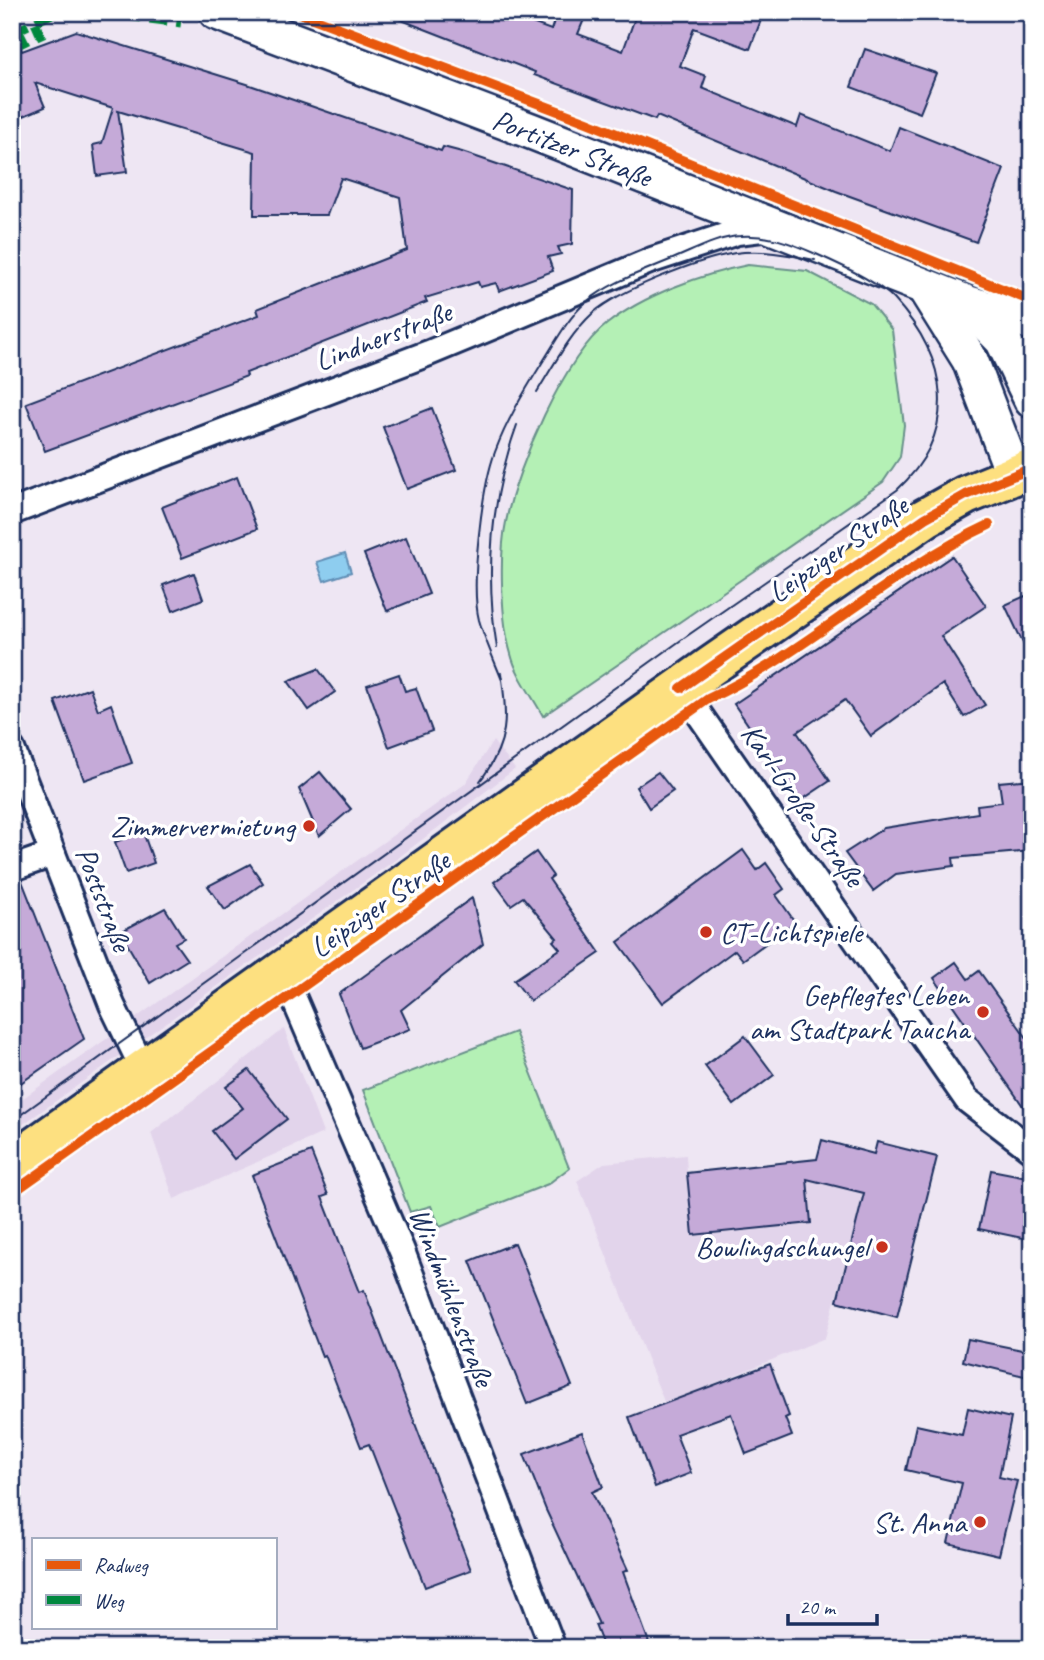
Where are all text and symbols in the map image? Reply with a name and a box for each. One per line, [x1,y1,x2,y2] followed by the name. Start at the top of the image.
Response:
[487,100,659,196] street label: Portitzer Straße
[309,292,459,379] street label: Lindnerstraße
[761,486,917,611] street label: Leipziger Straße
[733,716,875,896] street label: Karl-Große-Straße
[110,807,297,845] place label: Zimmervermietung
[301,818,317,834] marker: Zimmervermietung
[303,841,459,966] street label: Leipziger Straße
[67,842,142,959] street label: Poststraße
[720,913,864,951] place label: CT-Lichtspiele
[698,924,714,940] marker: CT-Lichtspiele
[749,976,972,1048] place label: Gepflegtes Leben am Stadtpark Taucha
[975,1004,991,1020] marker: Gepflegtes Leben am Stadtpark Taucha
[401,1202,504,1394] street label: Windmühlenstraße
[695,1228,873,1266] place label: Bowlingdschungel
[874,1239,890,1255] marker: Bowlingdschungel
[873,1503,968,1541] place label: St. Anna
[972,1514,988,1530] marker: St. Anna
[32,1538,276,1628] legend
[94,1552,149,1578] text: Radweg
[788,1583,878,1627] scale bar
[94,1588,125,1614] text: Weg
[799,1594,837,1620] text: 20 m

